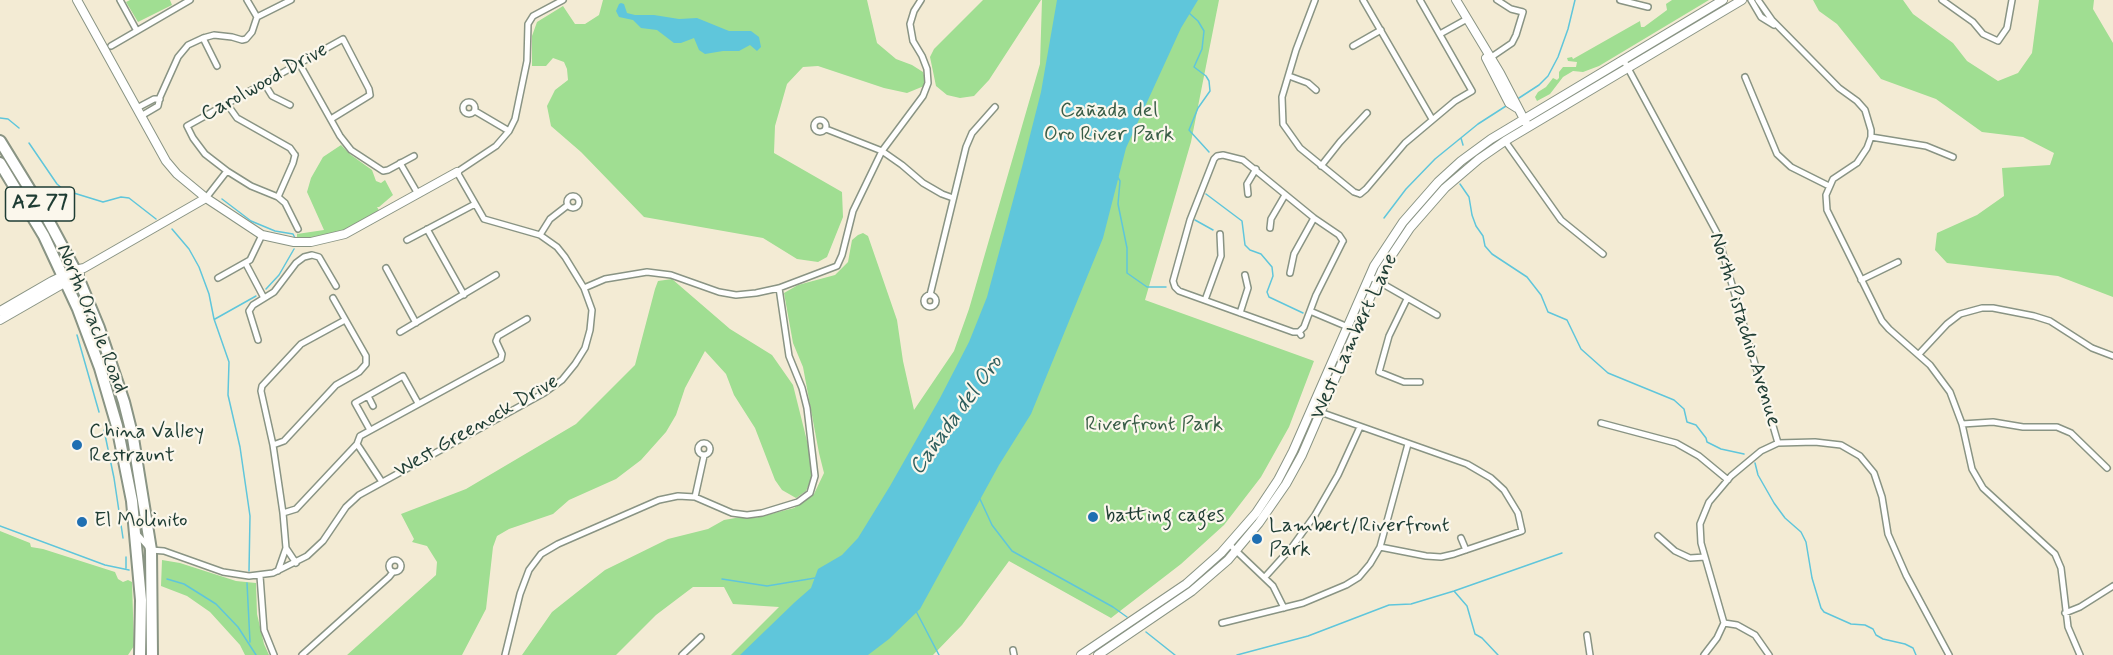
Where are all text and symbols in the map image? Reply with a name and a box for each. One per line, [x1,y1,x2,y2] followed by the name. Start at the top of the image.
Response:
[197,38,333,128] street label: Carolwood Drive
[1044,99,1174,149] park label: Cañada del Oro River Park
[6,187,74,221] road number: AZ 77
[1703,230,1785,430] street label: North Pistachio Avenue
[50,241,132,397] street label: North Oracle Road
[1306,250,1404,424] street label: West Lambert Lane
[905,351,1009,481] water label: Cañada del Oro
[390,370,564,484] street label: West Greenock Drive
[1085,413,1223,439] park label: Riverfront Park
[89,420,204,470] place label: China Valley Restraunt
[70,438,84,452] marker: China Valley Restraunt
[1105,504,1225,530] place label: batting cages
[94,509,187,535] place label: El Molinito
[1086,510,1100,524] marker: batting cages
[1269,514,1450,564] place label: Lambert/Riverfront Park
[75,515,89,529] marker: El Molinito
[1250,532,1264,546] marker: Lambert/Riverfront Park

